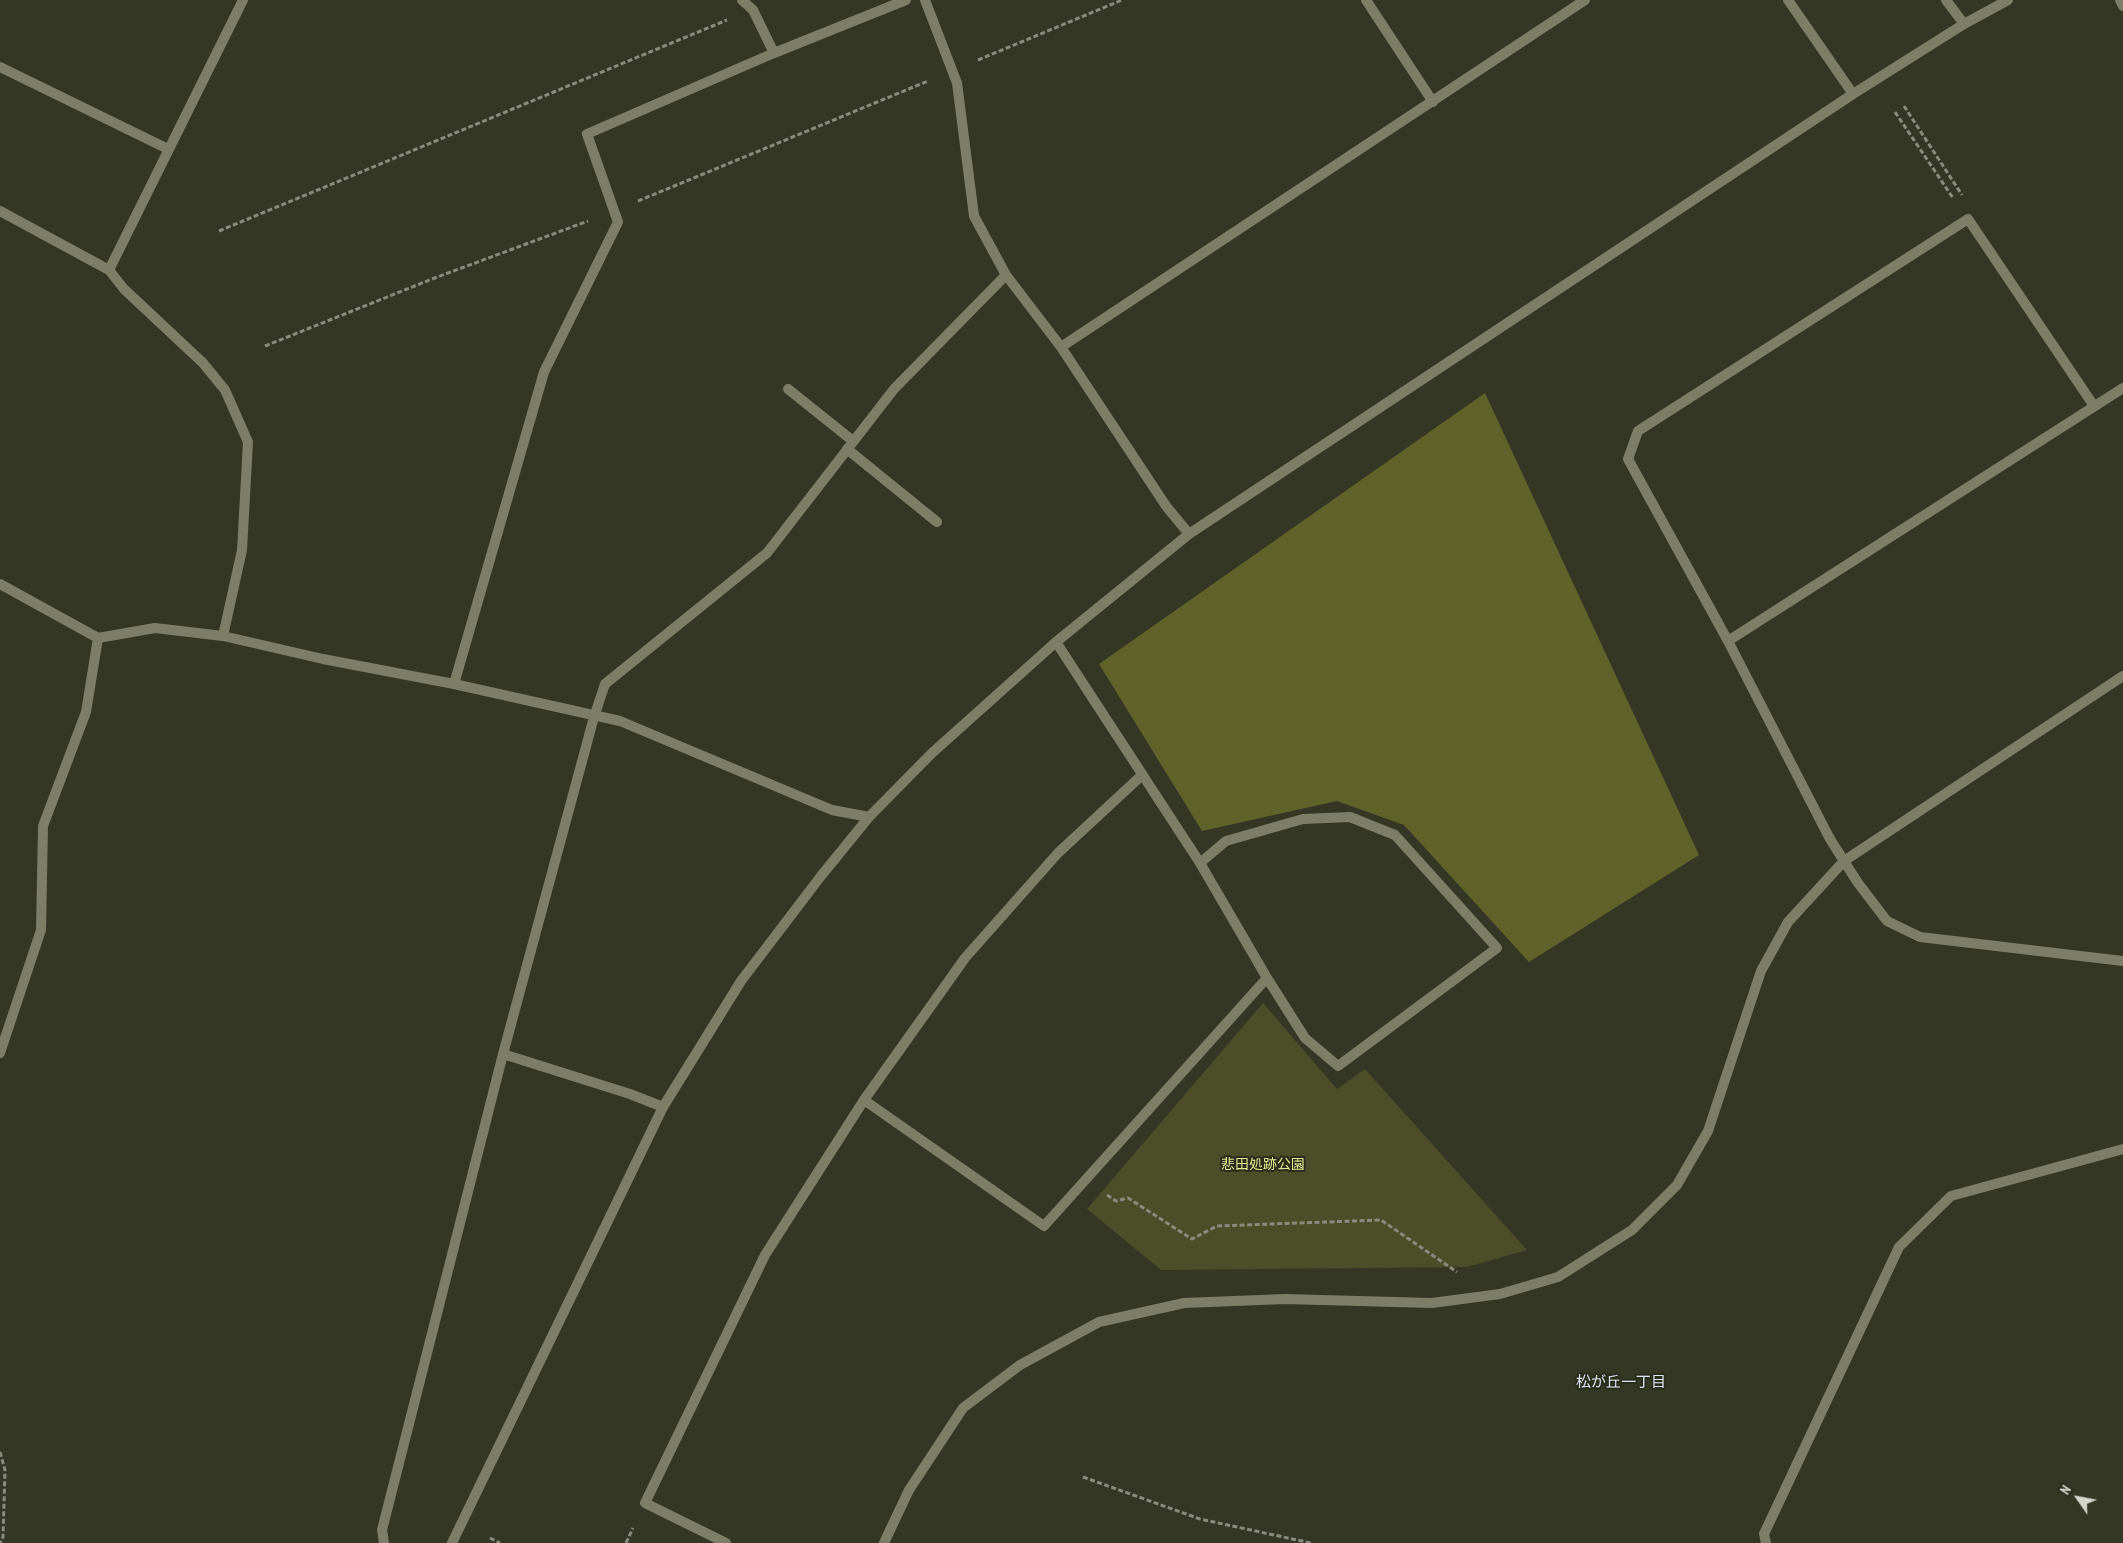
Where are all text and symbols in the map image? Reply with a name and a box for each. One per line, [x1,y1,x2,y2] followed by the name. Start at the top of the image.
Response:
[1221,1157,1305,1173] park label: 悲田処跡公園
[1576,1374,1666,1392] district label: 松が丘一丁目
[2053,1473,2103,1523] north arrow
[2056,1482,2075,1498] text: N

